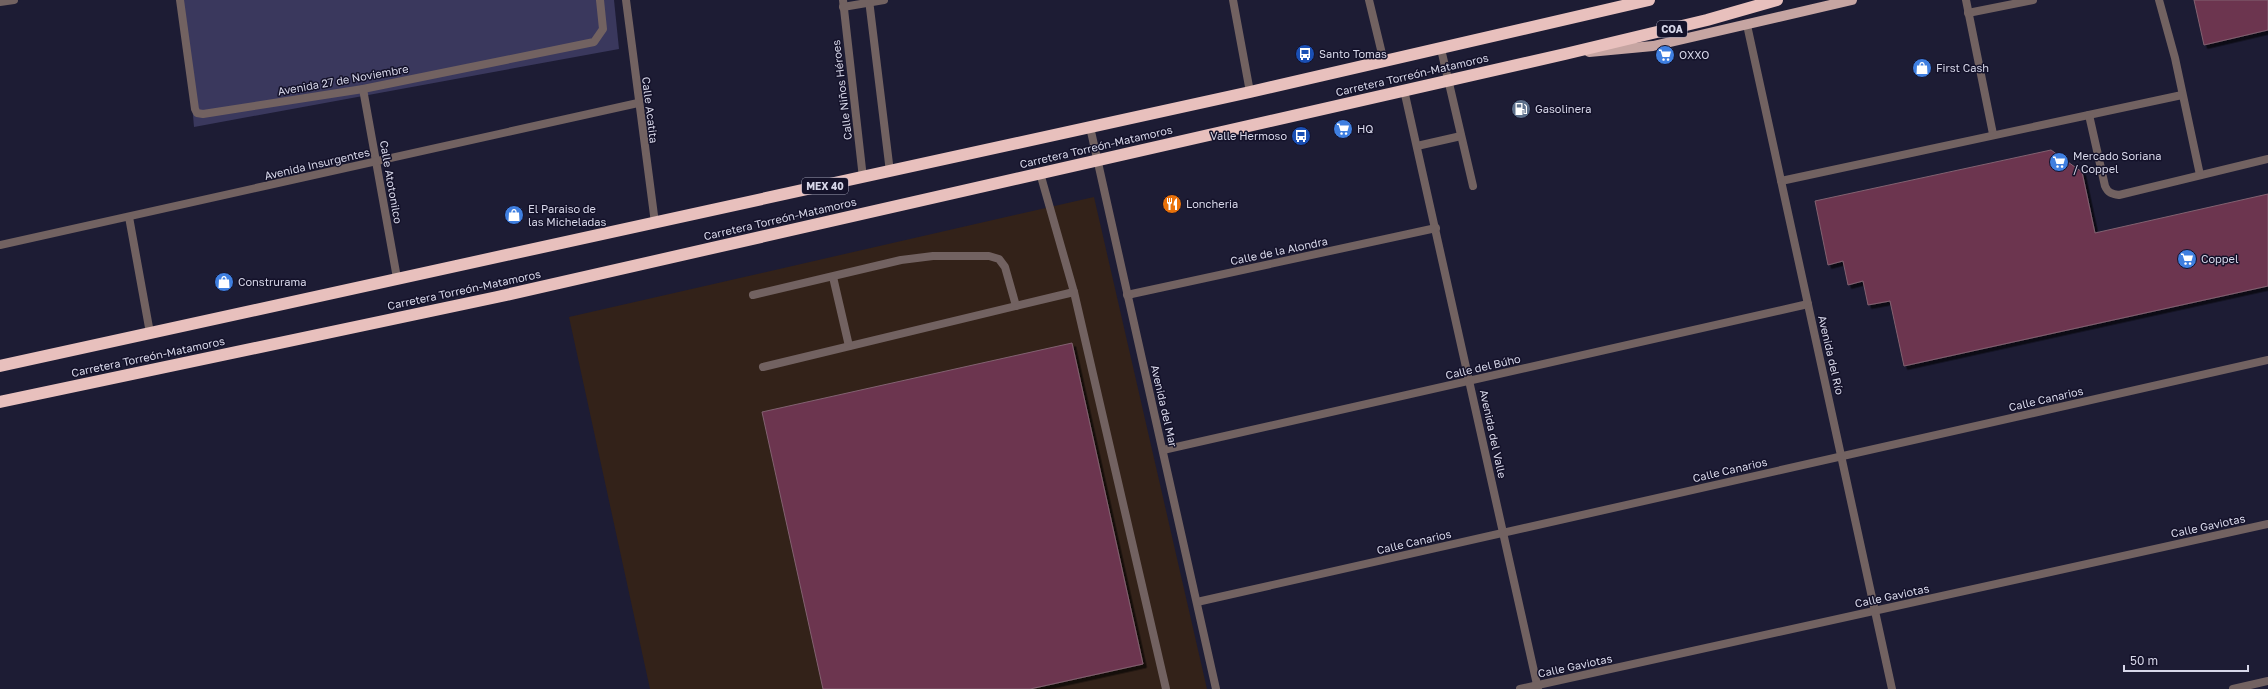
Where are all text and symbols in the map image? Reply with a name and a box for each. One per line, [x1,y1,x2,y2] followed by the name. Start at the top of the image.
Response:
[1657,21,1687,37] road number: COA
[829,39,854,141] street label: Calle Niños Héroes
[1294,43,1316,65] bus stop icon: Santo Tomas
[1654,44,1676,66] supermarket icon: OXXO
[1319,47,1387,60] place label: Santo Tomas
[1679,48,1709,61] place label: OXXO
[1334,51,1490,98] street label: Carretera Torreón-Matamoros
[1911,57,1933,79] shop icon: First Cash
[1936,61,1989,74] place label: First Cash
[276,62,409,97] street label: Avenida 27 de Noviembre
[640,76,661,144] street label: Calle Acatita
[1510,98,1532,120] fuel station icon: Gasolinera
[1535,102,1591,115] place label: Gasolinera
[1332,118,1354,140] supermarket icon: HQ
[1357,122,1374,135] place label: HQ
[1018,123,1174,170] street label: Carretera Torreón-Matamoros
[1290,125,1312,147] bus stop icon: Valle Hermoso
[1210,129,1287,142] place label: Valle Hermoso
[378,139,405,225] street label: Calle Atotonilco
[263,145,371,182] street label: Avenida Insurgentes
[2073,149,2161,175] place label: Mercado Soriana / Coppel
[2048,151,2070,173] supermarket icon: Mercado Soriana / Coppel
[802,178,848,194] road number: MEX 40
[1161,193,1183,215] restaurant icon: Loncheria
[702,195,858,242] street label: Carretera Torreón-Matamoros
[1186,197,1238,210] place label: Loncheria
[528,202,607,228] place label: El Paraiso de las Micheladas
[503,204,525,226] shop icon: El Paraiso de las Micheladas
[1229,234,1329,267] street label: Calle de la Alondra
[2176,248,2198,270] supermarket icon: Coppel
[2201,252,2239,265] place label: Coppel
[386,267,542,312] street label: Carretera Torreón-Matamoros
[213,271,235,293] shop icon: Construrama
[238,275,306,288] place label: Construrama
[1816,314,1847,396] street label: Avenida del Río
[70,334,226,379] street label: Carretera Torreón-Matamoros
[1444,351,1522,381] street label: Calle del Búho
[1149,364,1180,449] street label: Avenida del Mar
[2007,384,2085,413] street label: Calle Canarios
[1478,388,1509,479] street label: Avenida del Valle
[1691,455,1769,484] street label: Calle Canarios
[2170,511,2246,540] street label: Calle Gaviotas
[1375,527,1453,556] street label: Calle Canarios
[1854,581,1930,610] street label: Calle Gaviotas
[2124,647,2248,673] scale bar
[1537,651,1613,680] street label: Calle Gaviotas
[2130,653,2158,668] text: 50 m

